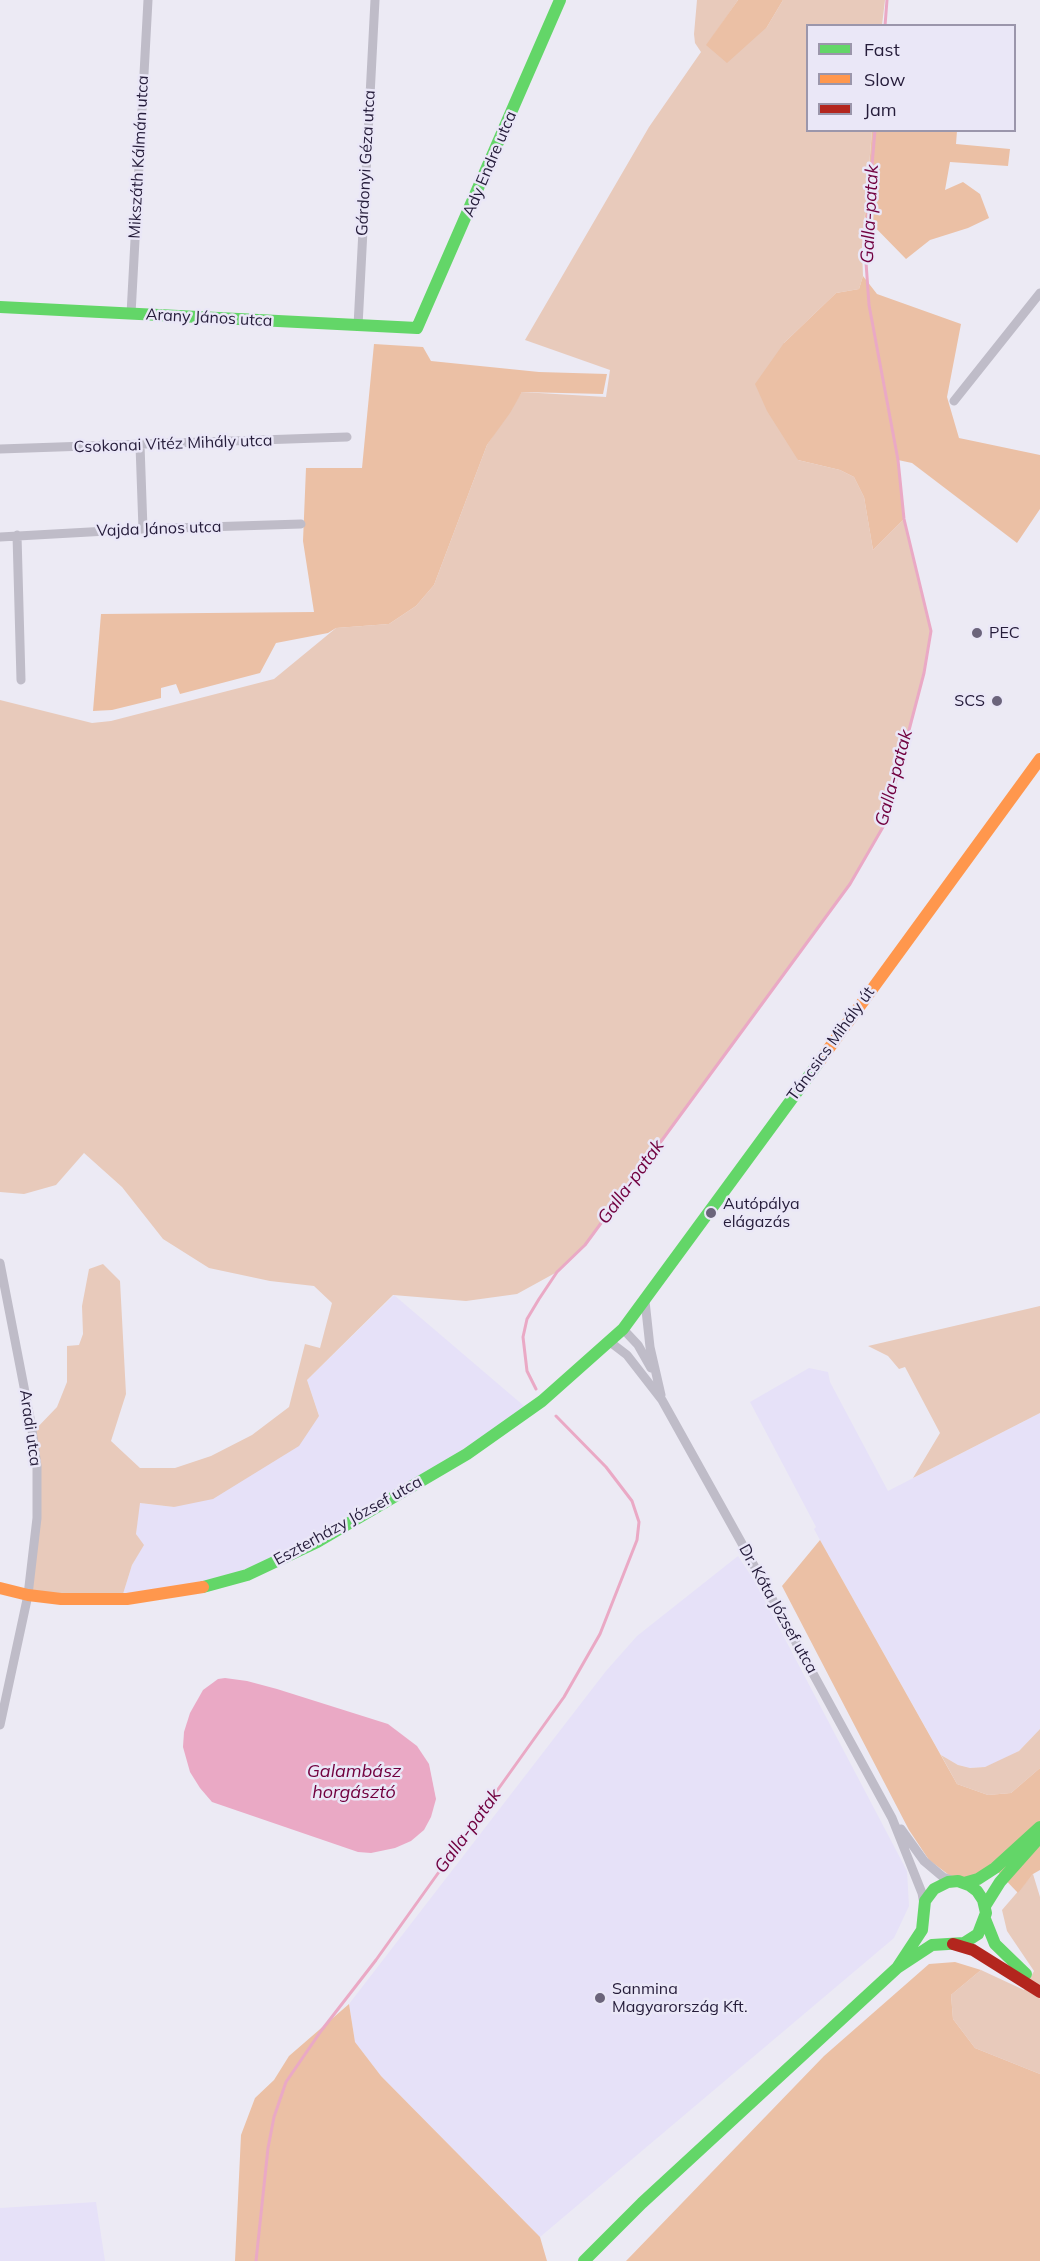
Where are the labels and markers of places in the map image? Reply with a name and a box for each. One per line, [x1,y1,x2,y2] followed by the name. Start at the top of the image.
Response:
[989,623,1020,643] place label: PEC
[970,626,984,640] marker: PEC
[954,691,985,711] place label: SCS
[990,694,1004,708] marker: SCS
[723,1194,800,1232] place label: Autópálya elágazás
[704,1206,718,1220] marker: Autópálya elágazás
[612,1979,748,2017] place label: Sanmina Magyarország Kft.
[593,1991,607,2005] marker: Sanmina Magyarország Kft.

